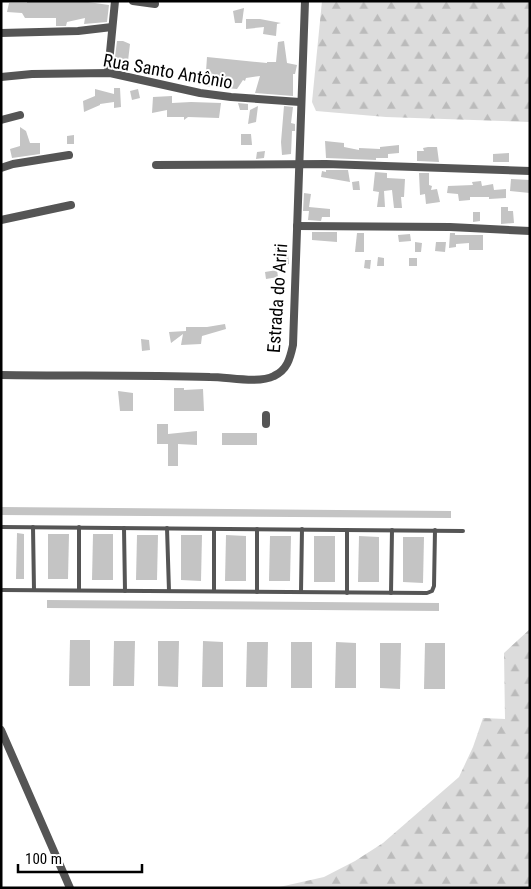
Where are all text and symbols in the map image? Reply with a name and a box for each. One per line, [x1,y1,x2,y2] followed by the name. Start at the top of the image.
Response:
[102,49,234,93] street label: Rua Santo Antônio
[263,243,291,353] street label: Estrada do Ariri
[18,842,141,874] scale bar
[25,850,62,868] text: 100 m

